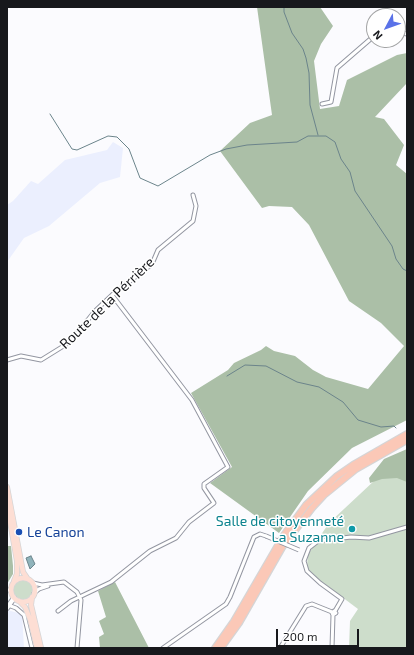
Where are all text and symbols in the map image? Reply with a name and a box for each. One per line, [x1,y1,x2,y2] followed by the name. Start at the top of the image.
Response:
[366,8,406,48] north arrow
[370,28,385,43] text: N
[56,254,158,352] street label: Route de la Pérrière
[216,513,344,546] place label: Salle de citoyenneté La Suzanne
[27,524,85,540] place label: Le Canon
[347,524,357,534] marker: Salle de citoyenneté La Suzanne
[14,527,24,537] marker: Le Canon
[278,621,361,647] scale bar
[283,629,317,643] text: 200 m

